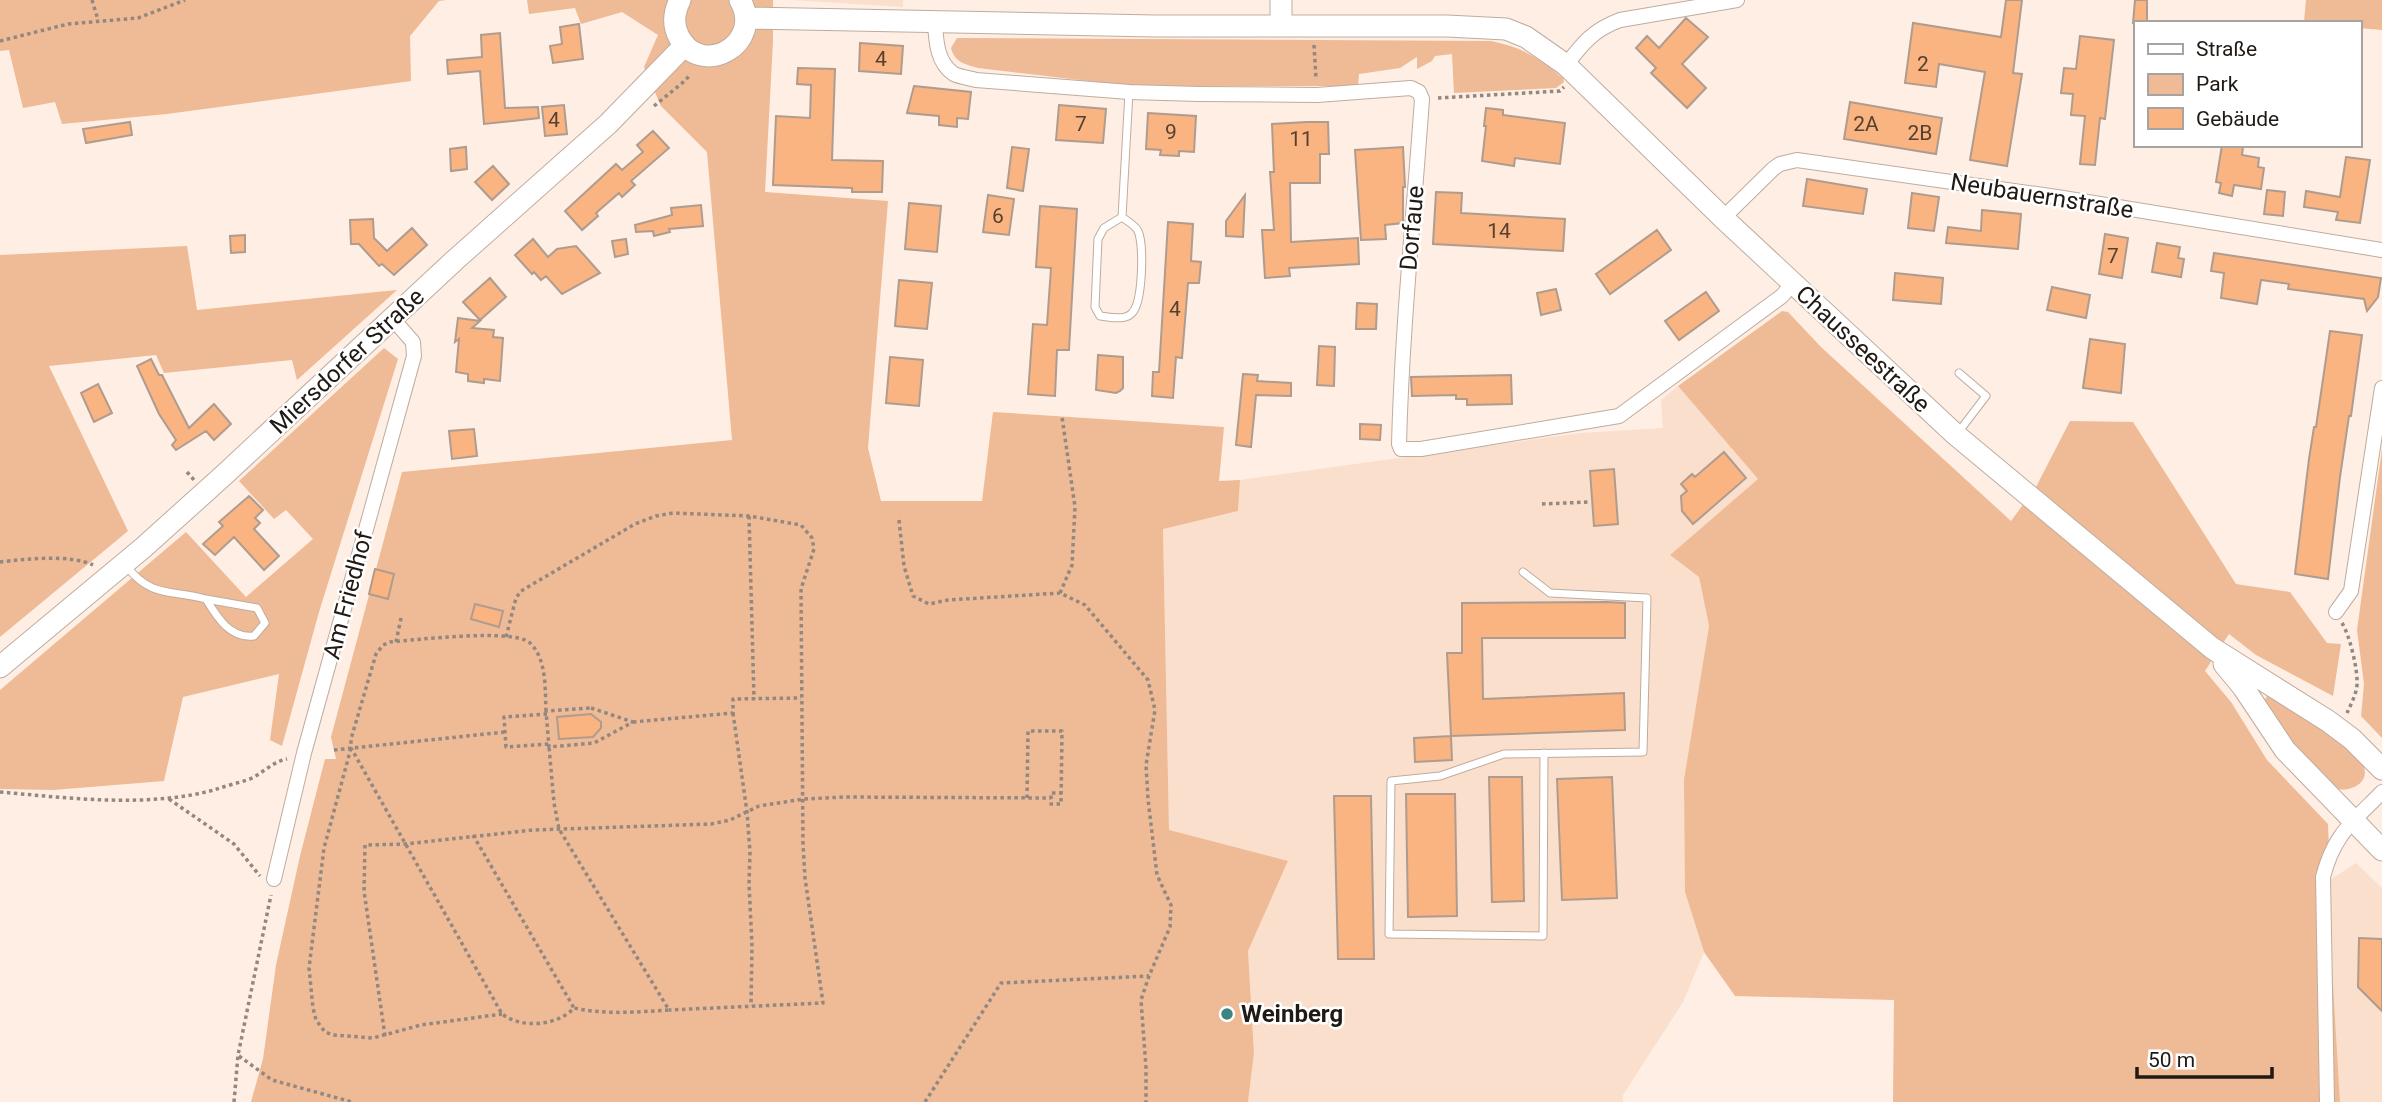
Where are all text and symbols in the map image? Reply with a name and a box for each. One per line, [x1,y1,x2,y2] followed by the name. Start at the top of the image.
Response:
[2134,21,2361,147] legend
[2196,37,2257,61] text: Straße
[875,47,887,71] house number: 4
[1917,52,1929,76] house number: 2
[2196,72,2239,96] text: Park
[2196,107,2279,131] text: Gebäude
[548,108,560,132] house number: 4
[1075,112,1087,136] house number: 7
[1853,112,1879,136] house number: 2A
[1165,120,1177,144] house number: 9
[1908,121,1932,145] house number: 2B
[1289,127,1313,151] house number: 11
[1948,168,2136,224] street label: Neubauernstraße
[1394,184,1430,272] street label: Dorfaue
[992,204,1004,228] house number: 6
[1487,219,1511,243] house number: 14
[2107,244,2119,268] house number: 7
[1790,280,1936,418] street label: Chausseestraße
[264,282,430,440] street label: Miersdorfer Straße
[1169,297,1181,321] house number: 4
[318,527,379,662] street label: Am Friedhof
[1241,1000,1343,1028] place label: Weinberg
[1219,1006,1235,1022] marker: Weinberg
[2137,1036,2272,1080] scale bar
[2148,1048,2195,1072] text: 50 m

